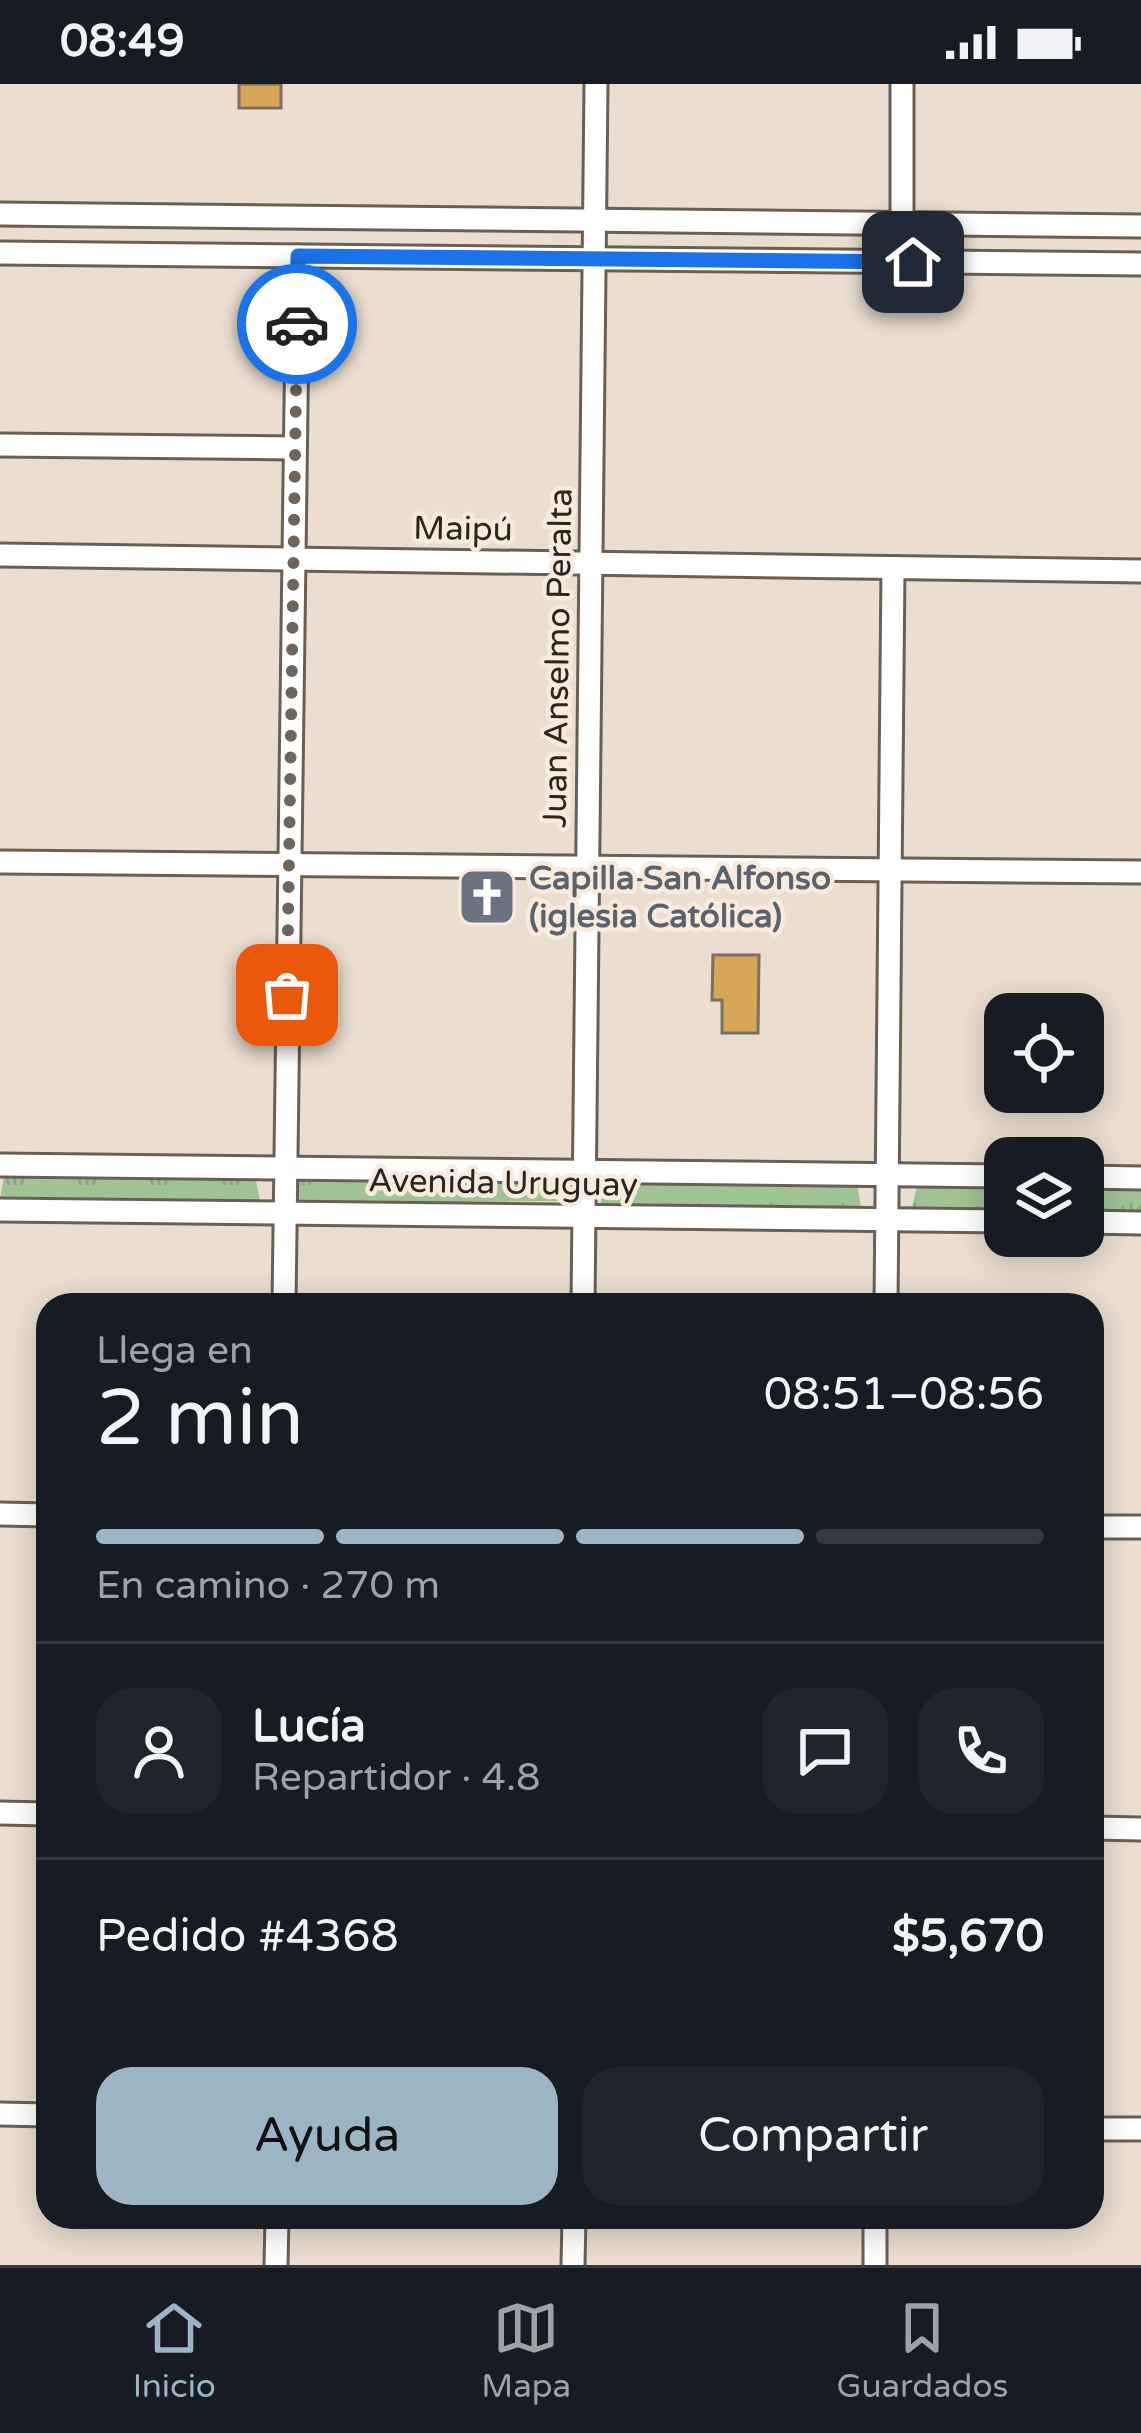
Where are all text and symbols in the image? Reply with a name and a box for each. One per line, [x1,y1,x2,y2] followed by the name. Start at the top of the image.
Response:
[60,15,185,69] text: 08:49
[862,211,964,313] pin
[880,229,946,295] icon: home
[237,264,357,384] courier
[264,291,330,357] icon: car
[536,488,580,828] street label: Juan Anselmo Peralta
[413,509,513,549] street label: Maipú
[529,859,831,936] place label: Capilla San Alfonso (iglesia Católica)
[456,866,518,928] church icon: Capilla San Alfonso (iglesia Católica)
[236,944,338,1046] pin
[254,962,320,1028] icon: bag
[984,993,1104,1257] map controls
[984,993,1104,1113] button: locate
[984,1137,1104,1257] button: layers
[368,1161,638,1205] street label: Avenida Uruguay
[96,1327,253,1374] text: Llega en
[764,1368,1044,1422] text: 08:51–08:56
[96,1372,304,1466] text: 2 min
[96,1562,440,1609] text: En camino · 270 m
[96,1688,222,1814] button: person
[762,1688,888,1814] button: chat
[918,1688,1044,1814] button: phone
[252,1700,366,1754] text: Lucía
[252,1754,541,1801] text: Repartidor · 4.8
[96,1910,399,1964] text: Pedido #4368
[892,1910,1044,1964] text: $5,670
[96,2067,558,2205] button: Ayuda
[582,2067,1044,2205] button: Compartir
[133,2295,216,2406] tab: Inicio
[481,2295,571,2406] tab: Mapa
[836,2295,1008,2406] tab: Guardados

